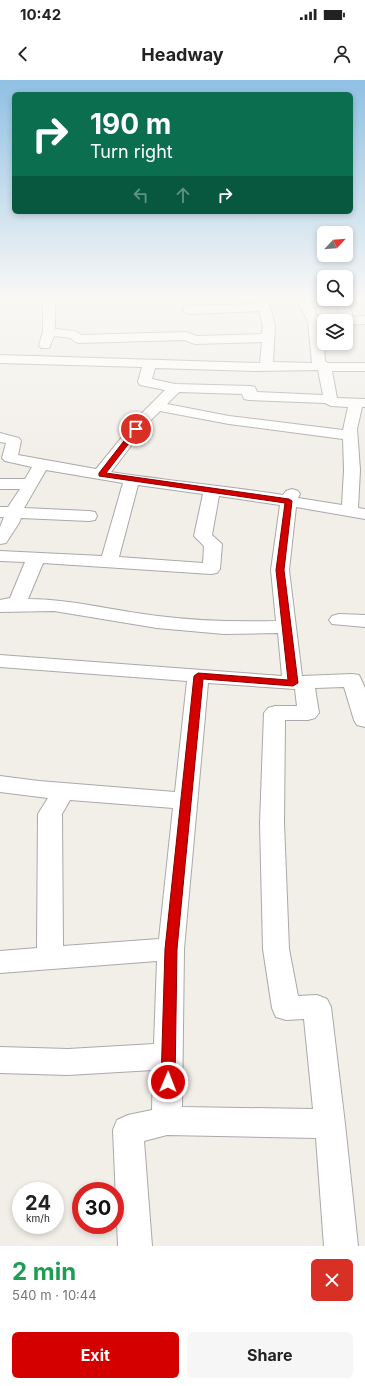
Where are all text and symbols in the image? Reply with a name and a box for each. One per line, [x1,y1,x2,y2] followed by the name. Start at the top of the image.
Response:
[20,5,61,24] text: 10:42
[12,43,34,65] icon: back
[331,43,353,65] icon: person
[141,44,224,65] text: Headway
[90,107,171,141] text: 190 m
[24,108,76,160] icon: right
[90,141,173,162] text: Turn right
[130,184,152,206] icon: left
[172,184,194,206] icon: ahead
[214,184,236,206] icon: right
[317,226,353,262] north arrow
[317,226,353,350] map controls
[317,270,353,306] button: search
[317,314,353,350] button: layers
[119,412,153,446] pin
[125,418,147,440] icon: arrive
[147,1061,189,1103] position arrow
[72,1182,124,1234] speed limit sign: 30
[25,1191,51,1215] text: 24
[26,1212,50,1224] text: km/h
[12,1257,76,1286] text: 2 min
[311,1259,353,1301] button: close
[12,1287,97,1303] text: 540 m · 10:44
[12,1332,179,1378] button: Exit
[187,1332,353,1378] button: Share

